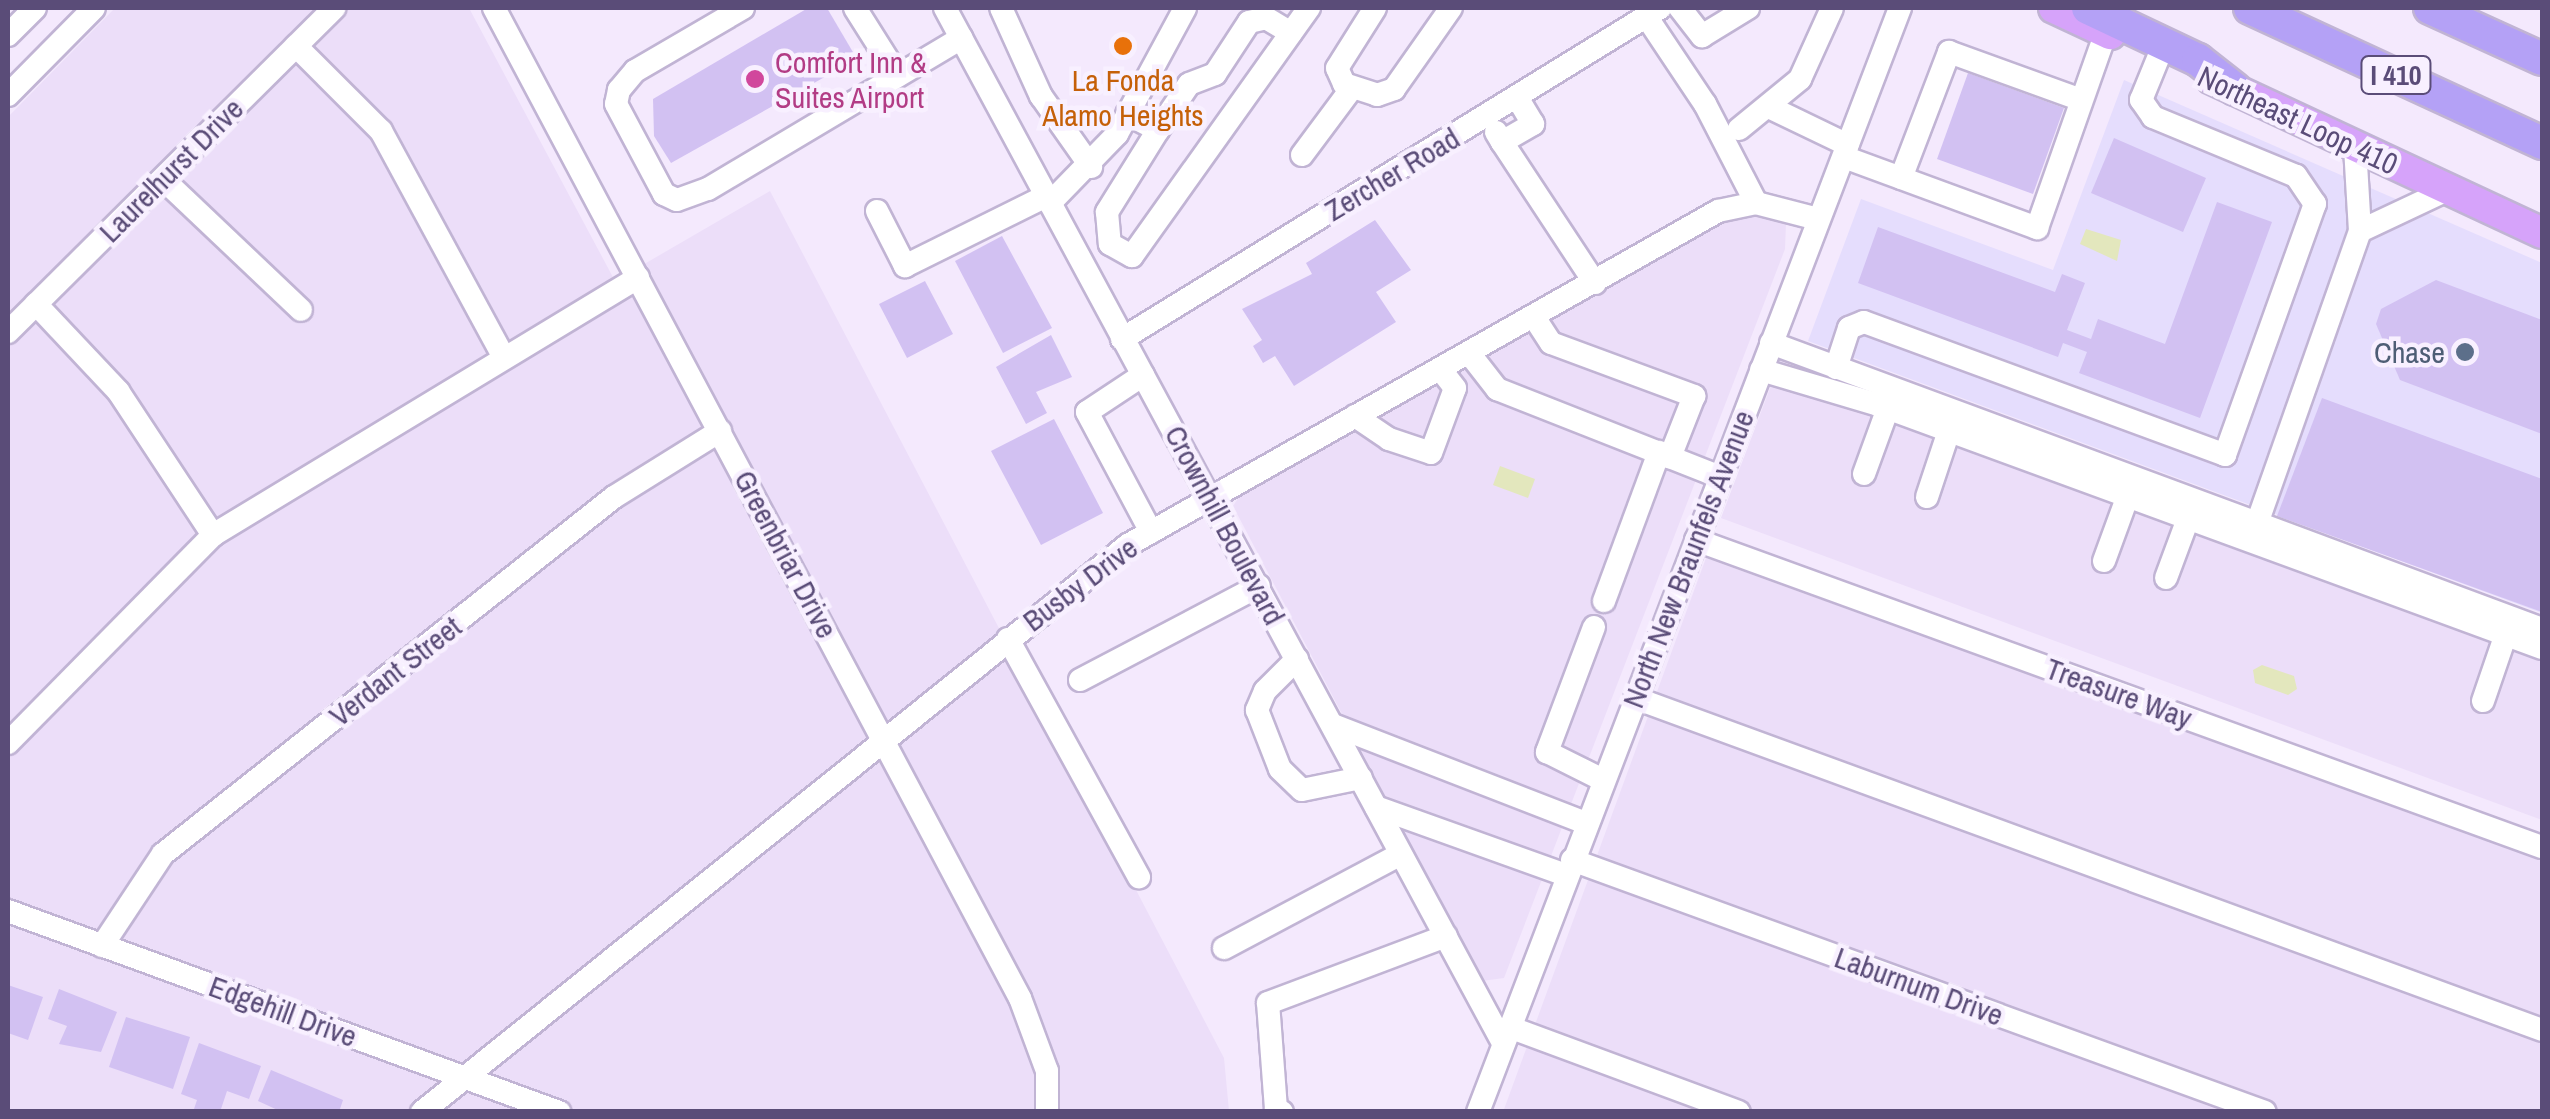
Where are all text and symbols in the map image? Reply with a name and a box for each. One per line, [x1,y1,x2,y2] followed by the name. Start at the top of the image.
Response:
[1112,35,1134,57] marker: La Fonda Alamo Heights
[775,44,927,114] place label: Comfort Inn & Suites Airport
[2358,52,2434,98] road number: I 410
[2192,58,2404,182] street label: Northeast Loop 410
[1042,62,1204,132] place label: La Fonda Alamo Heights
[744,68,766,90] marker: Comfort Inn & Suites Airport
[92,91,250,249] street label: Laurelhurst Drive
[1318,120,1466,228] street label: Zercher Road
[2374,334,2445,370] place label: Chase
[2454,341,2476,363] marker: Chase
[1614,405,1762,713] street label: North New Braunfels Avenue
[1157,419,1293,631] street label: Crownhill Boulevard
[727,464,845,644] street label: Greenbriar Drive
[1016,529,1144,639] street label: Busby Drive
[322,608,468,734] street label: Verdant Street
[2041,650,2197,736] street label: Treasure Way
[1830,939,2008,1033] street label: Laburnum Drive
[204,968,362,1054] street label: Edgehill Drive

